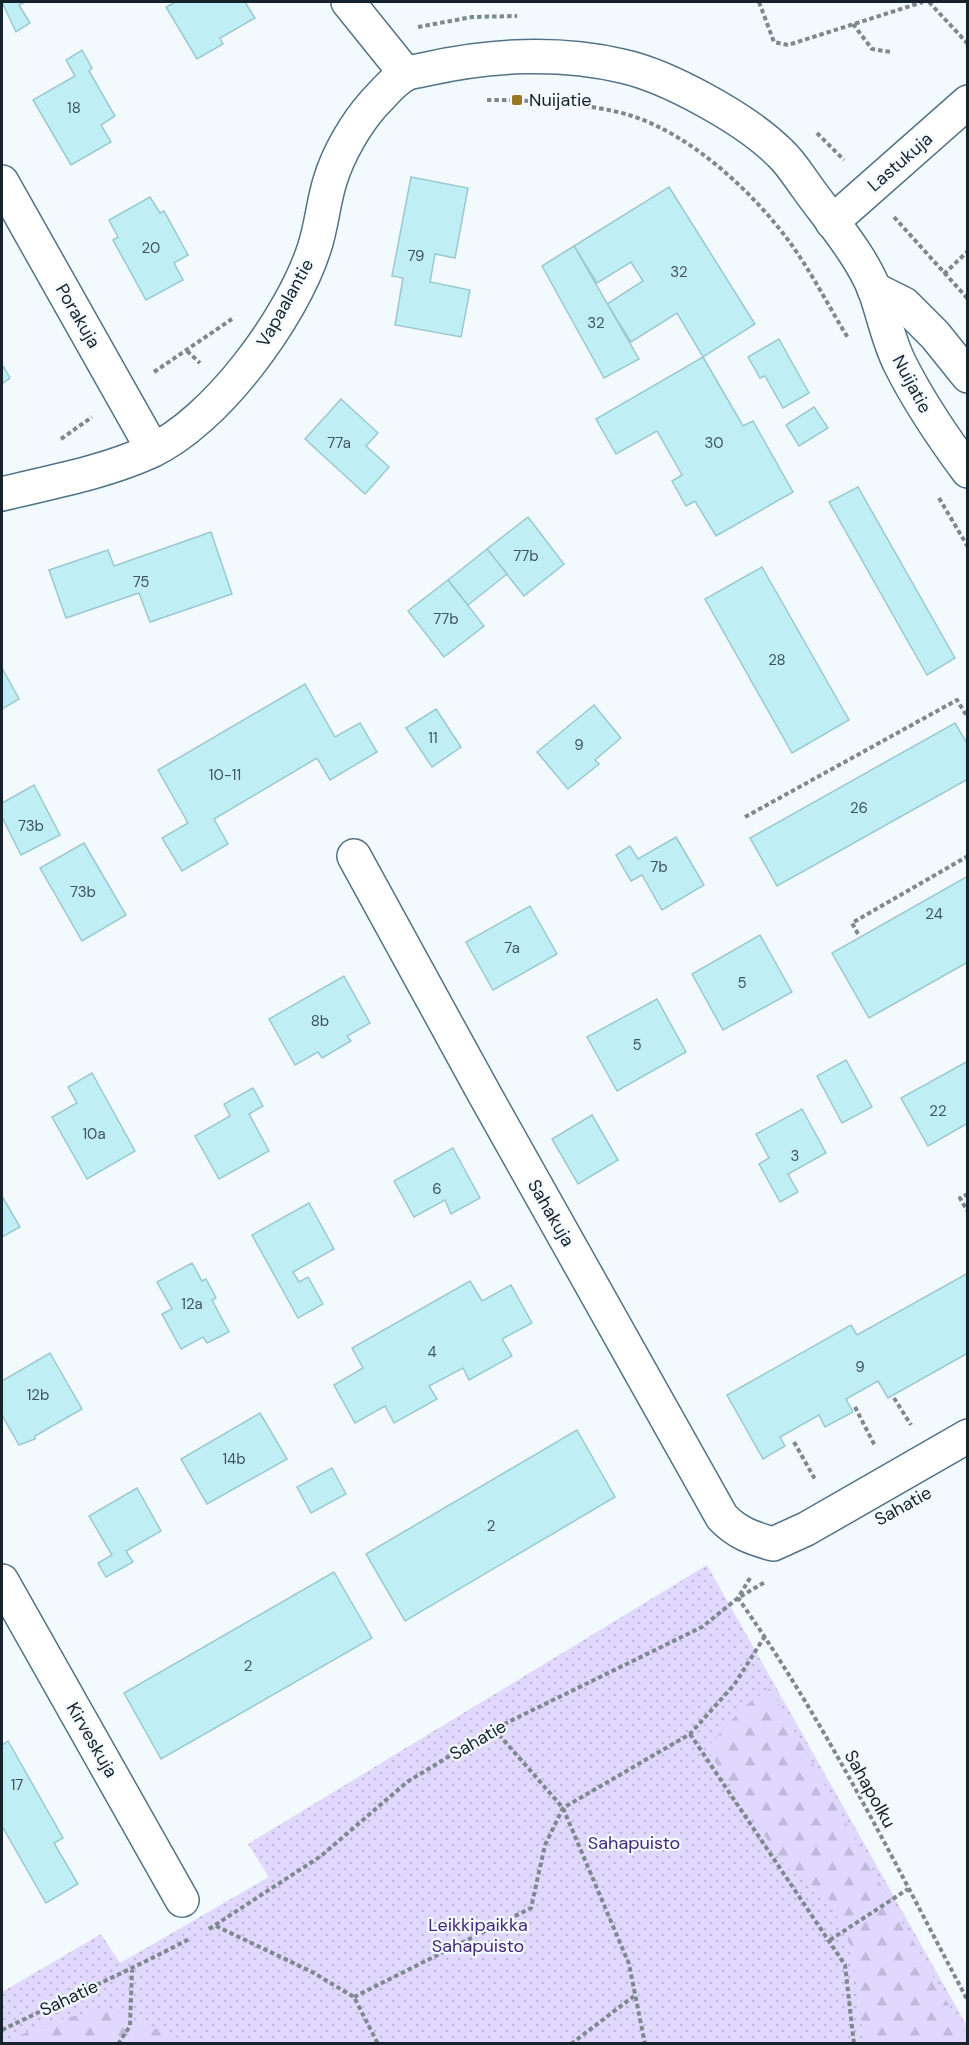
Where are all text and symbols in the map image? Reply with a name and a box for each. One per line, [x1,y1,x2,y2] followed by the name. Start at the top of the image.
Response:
[529,88,592,112] place label: Nuijatie
[510,93,524,107] marker: Nuijatie
[67,98,81,118] house number: 18
[862,127,938,197] street label: Lastukuja
[142,238,160,258] house number: 20
[407,246,425,266] house number: 79
[251,255,319,351] street label: Vapaalantie
[670,262,688,282] house number: 32
[50,279,106,353] street label: Porakuja
[587,313,605,333] house number: 32
[887,351,937,417] street label: Nuijatie
[327,433,351,453] house number: 77a
[704,433,724,453] house number: 30
[513,546,539,566] house number: 77b
[133,572,149,592] house number: 75
[433,609,459,629] house number: 77b
[768,650,786,670] house number: 28
[428,728,438,748] house number: 11
[574,735,584,755] house number: 9
[209,765,241,785] house number: 10-11
[850,798,868,818] house number: 26
[18,816,44,836] house number: 73b
[650,857,668,877] house number: 7b
[70,882,96,902] house number: 73b
[925,904,943,924] house number: 24
[504,938,520,958] house number: 7a
[737,973,747,993] house number: 5
[311,1011,329,1031] house number: 8b
[632,1035,642,1055] house number: 5
[929,1101,947,1121] house number: 22
[82,1124,106,1144] house number: 10a
[791,1146,799,1166] house number: 3
[522,1175,580,1251] street label: Sahakuja
[432,1179,442,1199] house number: 6
[181,1294,203,1314] house number: 12a
[427,1342,437,1362] house number: 4
[855,1357,865,1377] house number: 9
[27,1385,49,1405] house number: 12b
[222,1449,246,1469] house number: 14b
[870,1481,936,1531] street label: Sahatie
[487,1516,495,1536] house number: 2
[244,1656,252,1676] house number: 2
[61,1698,123,1782] street label: Kirveskuja
[445,1714,511,1766] street label: Sahatie
[839,1746,901,1832] street label: Sahapolku
[11,1775,23,1795] house number: 17
[588,1831,680,1855] park label: Sahapuisto
[428,1913,528,1958] park label: Leikkipaikka Sahapuisto
[36,1974,102,2022] street label: Sahatie

